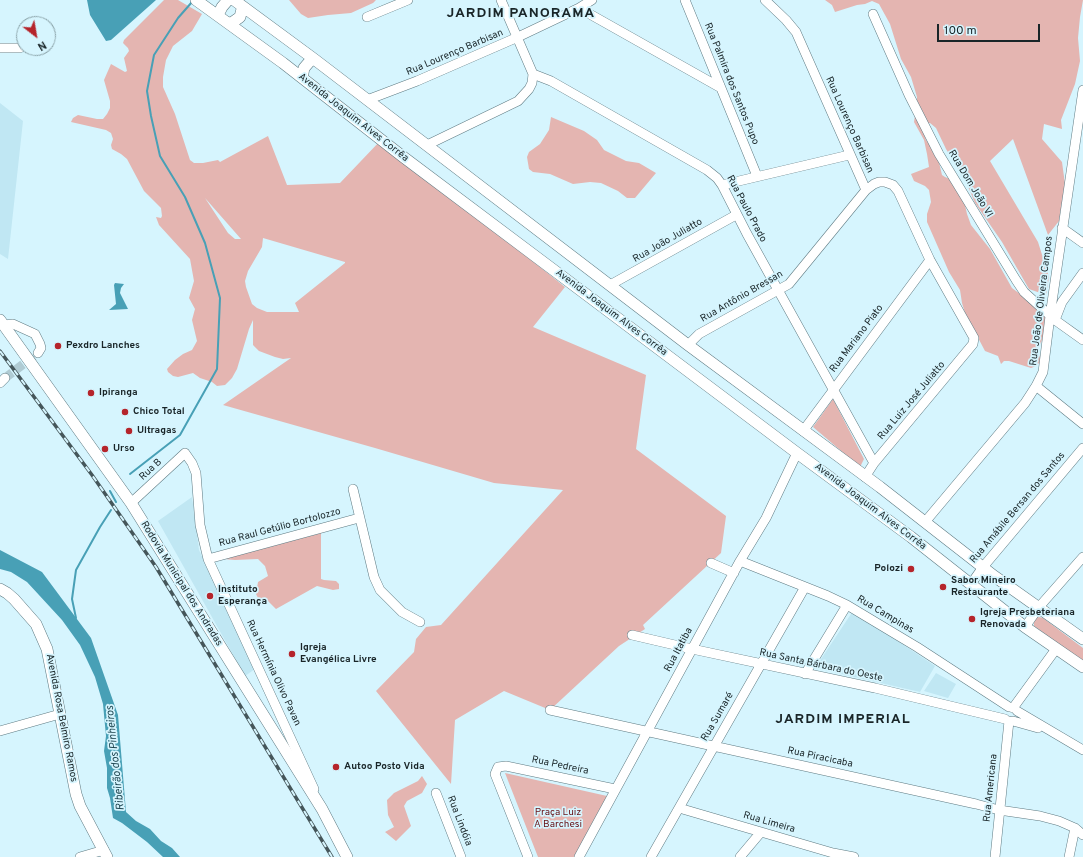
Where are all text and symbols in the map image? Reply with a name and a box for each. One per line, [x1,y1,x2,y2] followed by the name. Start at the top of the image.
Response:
[447,6,595,22] district label: JARDIM PANORAMA
[16,16,56,56] north arrow
[939,16,1042,42] scale bar
[701,21,761,147] street label: Rua Palmira dos Santos Pupo
[944,23,977,39] text: 100 m
[405,27,505,79] street label: Rua Lourenço Barbisan
[35,37,49,53] text: N
[295,71,411,165] street label: Avenida Joaquim Alves Corrêa
[822,75,876,175] street label: Rua Lourenço Barbisan
[945,148,995,220] street label: Rua Dom João VI
[723,174,769,244] street label: Rua Paulo Prado
[631,216,705,266] street label: Rua João Juliatto
[1028,235,1056,367] street label: Rua João de Oliveira Campos
[553,267,669,359] street label: Avenida Joaquim Alves Corrêa
[699,268,785,326] street label: Rua Antônio Bressan
[828,303,886,375] street label: Rua Mariano Piato
[66,340,140,352] place label: Pexdro Lanches
[53,341,63,351] marker: Pexdro Lanches
[876,359,948,443] street label: Rua Luiz José Juliatto
[99,387,138,399] place label: Ipiranga
[86,388,96,398] marker: Ipiranga
[133,406,185,418] place label: Chico Total
[120,407,130,417] marker: Chico Total
[137,425,177,437] place label: Ultragas
[124,426,134,436] marker: Ultragas
[113,443,135,455] place label: Urso
[100,444,110,454] marker: Urso
[968,450,1068,566] street label: Rua Amábile Bersan dos Santos
[137,457,165,483] street label: Rua B
[812,461,928,553] street label: Avenida Joaquim Alves Corrêa
[218,506,342,550] street label: Rua Raul Getúlio Bortolozzo
[137,519,225,649] street label: Rodovia Municipal dos Andradas
[874,563,903,575] place label: Polozi
[906,564,916,574] marker: Polozi
[951,575,1016,598] place label: Sabor Mineiro Restaurante
[938,582,948,592] marker: Sabor Mineiro Restaurante
[218,584,267,608] place label: Instituto Esperança
[205,591,215,601] marker: Instituto Esperança
[854,593,916,637] street label: Rua Campinas
[980,607,1075,630] place label: Igreja Presbeteriana Renovada
[967,614,977,624] marker: Igreja Presbeteriana Renovada
[243,618,303,728] street label: Rua Hermínia Olivo Pavan
[662,626,696,674] street label: Rua Itatiba
[300,642,377,666] place label: Igreja Evangélica Livre
[758,647,884,685] street label: Rua Santa Bárbara do Oeste
[287,649,297,659] marker: Igreja Evangélica Livre
[43,653,79,783] street label: Avenida Rosa Belmiro Ramos
[699,690,737,744] street label: Rua Sumaré
[104,705,128,811] water label: Ribeirão dos Pinheiros
[775,712,911,728] district label: JARDIM IMPERIAL
[786,745,854,771] street label: Rua Piracicaba
[981,753,1001,823] street label: Rua Americana
[530,754,590,778] street label: Rua Pedreira
[344,761,425,773] place label: Autoo Posto Vida
[331,762,341,772] marker: Autoo Posto Vida
[444,794,474,848] street label: Rua Lindóia
[534,807,582,830] park label: Praça Luiz A Barchesi
[742,810,796,836] street label: Rua Limeira

